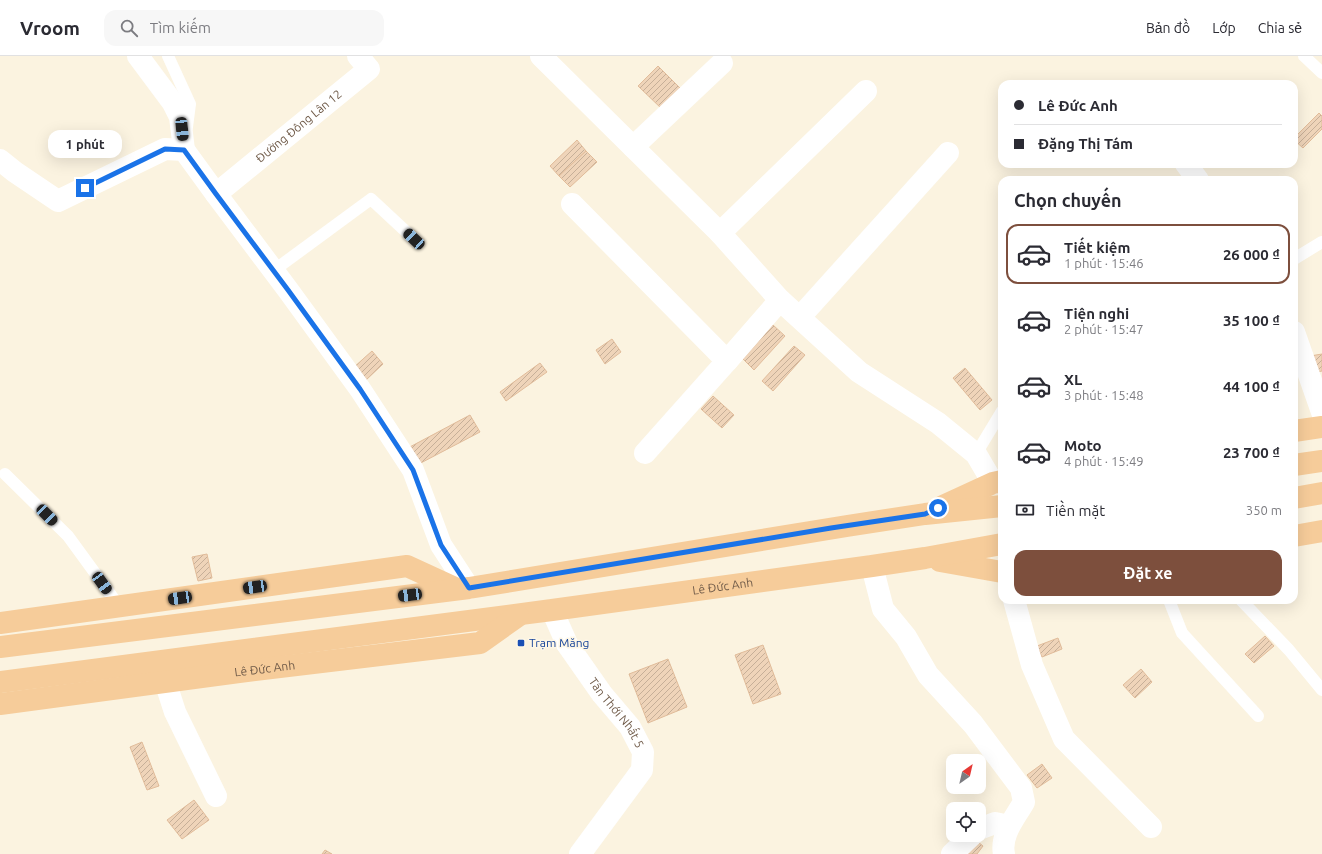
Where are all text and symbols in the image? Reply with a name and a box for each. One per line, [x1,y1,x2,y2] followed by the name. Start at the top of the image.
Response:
[104,10,384,46] search box
[20,17,80,39] text: Vroom
[118,17,140,39] icon: search
[150,19,211,36] text: Tìm kiếm
[1146,20,1190,36] text: Bản đồ
[1212,20,1236,36] text: Lớp
[1258,20,1302,36] text: Chia sẻ
[253,87,344,165] street label: Đường Đông Lân 12
[1038,97,1118,114] text: Lê Đức Anh
[175,116,189,142] car
[48,130,122,158] callout: 1 phút
[1038,135,1133,152] text: Đặng Thị Tám
[65,137,105,151] text: 1 phút
[76,179,94,197] route end
[1014,190,1122,210] text: Chọn chuyến
[401,226,427,252] car
[1016,236,1052,272] icon: car
[1064,239,1130,256] text: Tiết kiệm
[1223,246,1280,263] text: 26 000 ₫
[1064,256,1144,270] text: 1 phút · 15:46
[1016,302,1052,338] icon: car
[1064,305,1129,322] text: Tiện nghi
[1223,312,1280,329] text: 35 100 ₫
[1064,322,1144,336] text: 2 phút · 15:47
[1016,368,1052,404] icon: car
[1064,371,1082,388] text: XL
[1223,378,1280,395] text: 44 100 ₫
[1064,388,1144,402] text: 3 phút · 15:48
[1016,434,1052,470] icon: car
[1064,437,1102,454] text: Moto
[1223,444,1280,461] text: 23 700 ₫
[1064,454,1144,468] text: 4 phút · 15:49
[929,499,947,517] route start
[1014,499,1036,521] icon: cash
[34,502,60,528] car
[1046,502,1105,519] text: Tiền mặt
[1246,503,1282,517] text: 350 m
[1014,550,1282,596] button: Đặt xe
[90,570,114,596] car
[692,575,754,597] street label: Lê Đức Anh
[242,579,268,595] car
[397,588,423,602] car
[167,590,193,606] car
[529,636,589,650] place label: Trạm Măng
[516,638,526,648] marker: Trạm Măng
[233,658,296,679] street label: Lê Đức Anh
[587,675,647,750] street label: Tân Thới Nhất 5
[946,754,986,794] north arrow
[946,754,986,842] map controls
[946,802,986,842] button: locate

